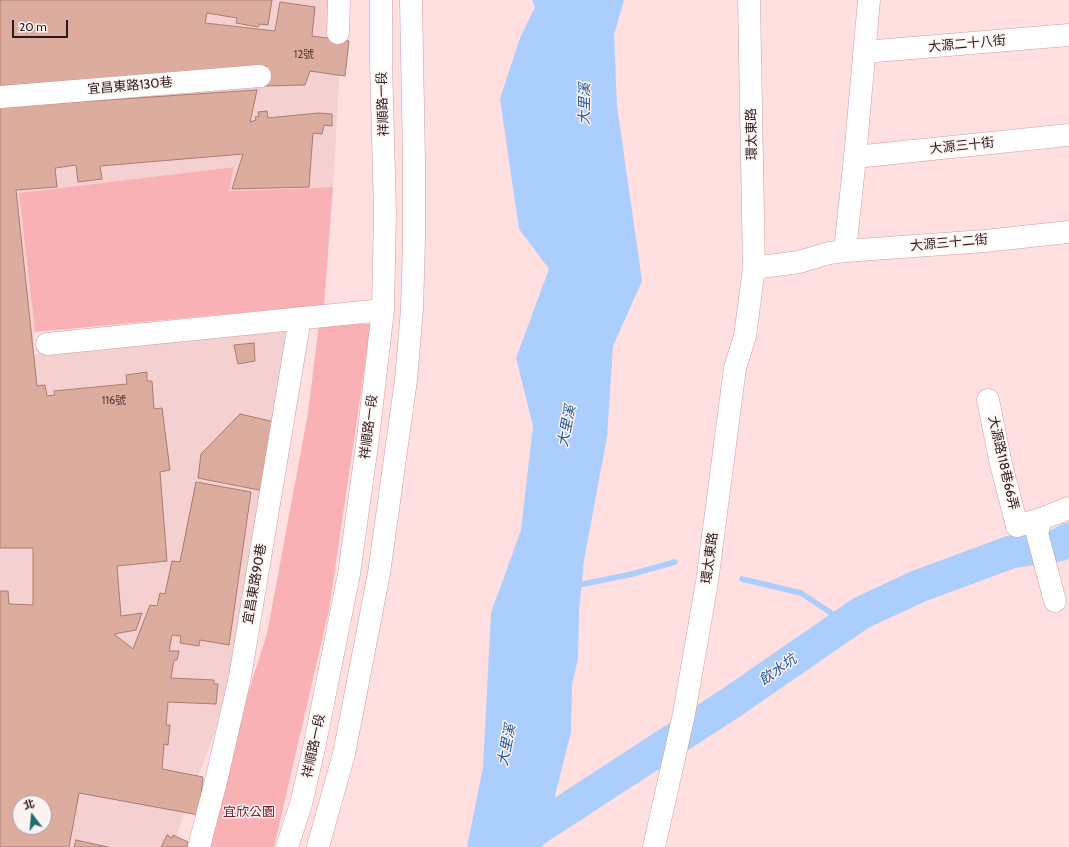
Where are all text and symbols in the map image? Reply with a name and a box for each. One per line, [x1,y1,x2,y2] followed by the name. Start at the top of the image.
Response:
[14,12,70,38] scale bar
[19,19,47,34] text: 20 m
[927,33,1007,55] street label: 大源二十八街
[294,48,314,62] house number: 12號
[374,71,392,137] street label: 祥順路一段
[87,75,173,97] street label: 宜昌東路130巷
[576,83,594,125] water label: 大里溪
[744,108,760,160] street label: 環太東路
[929,135,995,157] street label: 大源三十街
[909,232,989,254] street label: 大源三十二街
[102,394,126,408] house number: 116號
[357,394,381,460] street label: 祥順路一段
[555,404,579,448] water label: 大里溪
[985,414,1021,512] street label: 大源路118巷66弄
[699,531,721,585] street label: 環太東路
[240,543,270,625] street label: 宜昌東路90巷
[756,651,800,689] water label: 飲水坑
[300,713,328,779] street label: 祥順路一段
[495,723,519,767] water label: 大里溪
[12,795,52,835] north arrow
[22,796,36,813] text: 北
[223,804,275,820] park label: 宜欣公園

